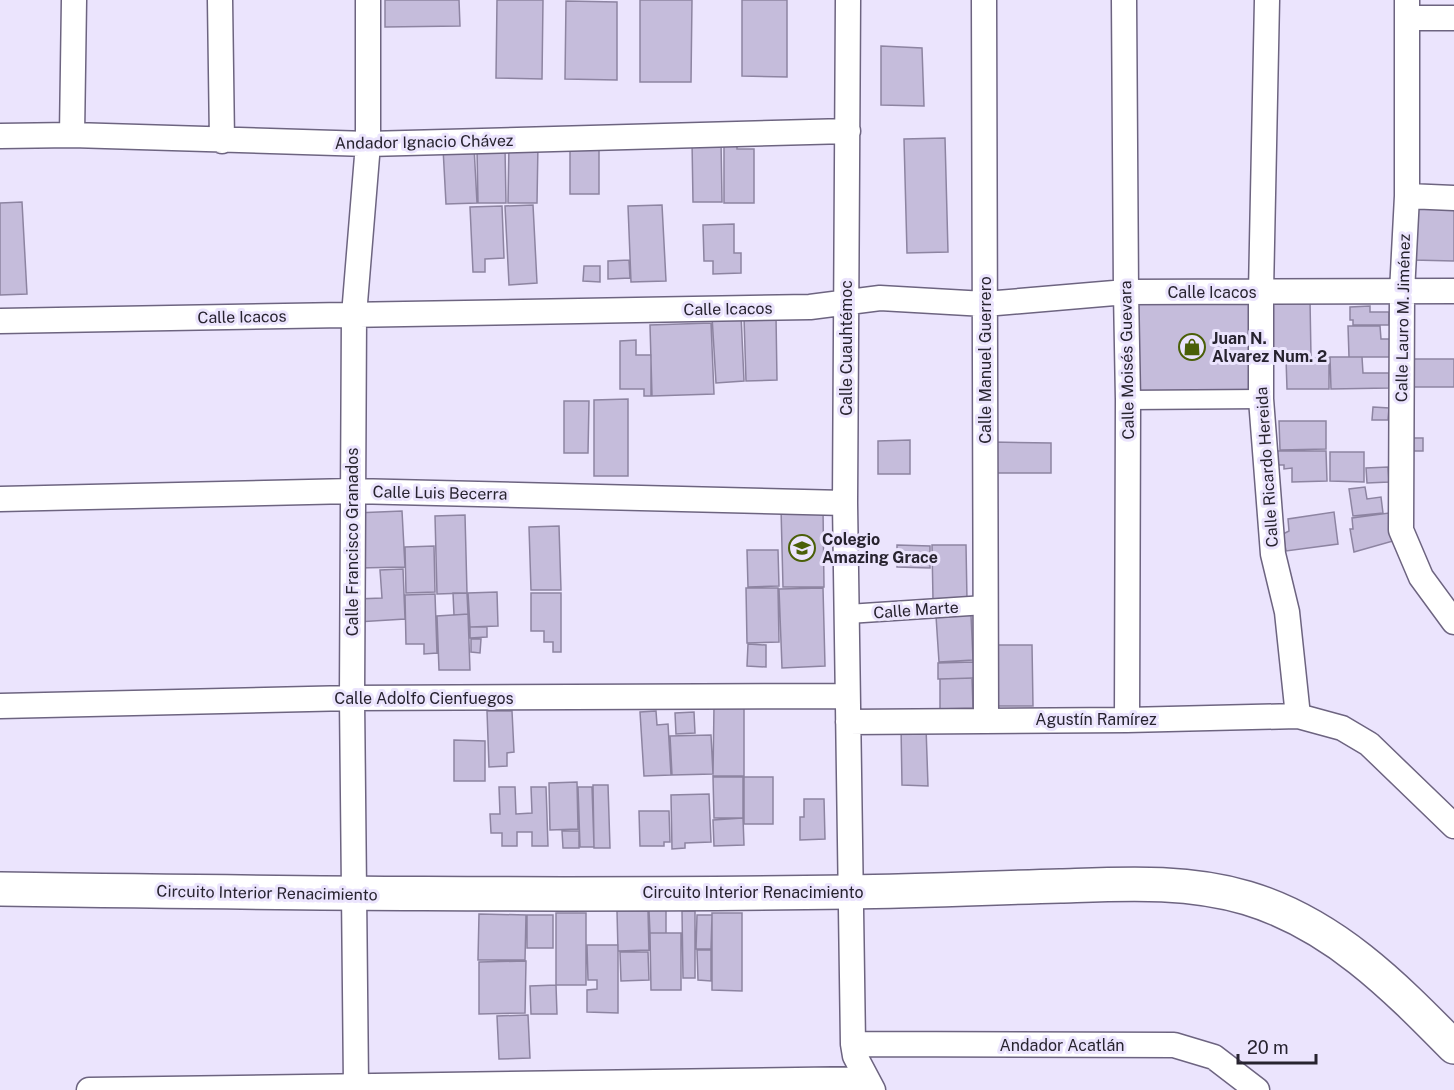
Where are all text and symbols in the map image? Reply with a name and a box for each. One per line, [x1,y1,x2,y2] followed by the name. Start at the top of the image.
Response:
[334,131,514,153] street label: Andador Ignacio Chávez
[1392,233,1414,402] street label: Calle Lauro M. Jiménez
[976,276,995,444] street label: Calle Manuel Guerrero
[837,280,856,416] street label: Calle Cuauhtémoc
[1116,280,1138,440] street label: Calle Moisés Guevara
[1167,283,1257,302] street label: Calle Icacos
[683,299,773,319] street label: Calle Icacos
[197,307,287,327] street label: Calle Icacos
[1212,329,1327,366] place label: Juan N. Alvarez Num. 2
[1177,332,1207,362] shop icon: Juan N. Alvarez Num. 2
[1252,386,1282,548] street label: Calle Ricardo Hereida
[343,448,362,636] street label: Calle Francisco Granados
[372,482,508,504] street label: Calle Luis Becerra
[822,530,938,567] place label: Colegio Amazing Grace
[787,533,817,563] school or university icon: Colegio Amazing Grace
[873,598,959,622] street label: Calle Marte
[334,689,514,708] street label: Calle Adolfo Cienfuegos
[1035,710,1157,729] street label: Agustín Ramírez
[156,882,378,904] street label: Circuito Interior Renacimiento
[642,883,864,902] street label: Circuito Interior Renacimiento
[1238,1027,1316,1065] scale bar
[999,1036,1125,1055] street label: Andador Acatlán
[1247,1037,1289,1058] text: 20 m

